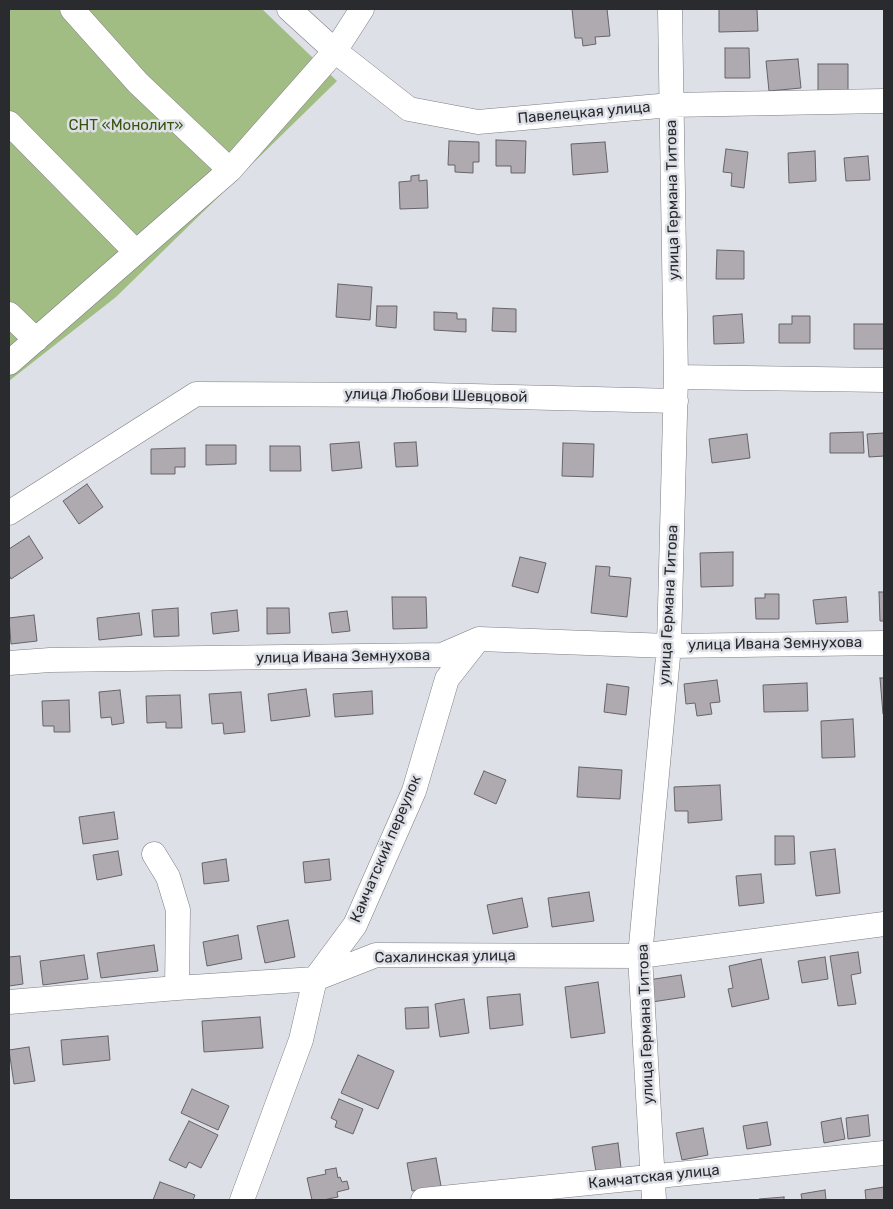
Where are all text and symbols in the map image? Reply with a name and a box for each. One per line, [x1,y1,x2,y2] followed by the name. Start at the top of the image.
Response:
[517,98,651,128] street label: Павелецкая улица
[69,117,183,135] park label: СНТ «Монолит»
[663,120,683,280] street label: улица Германа Титова
[344,385,528,407] street label: улица Любови Шевцовой
[656,524,682,686] street label: улица Германа Титова
[688,633,862,655] street label: улица Ивана Земнухова
[256,646,430,668] street label: улица Ивана Земнухова
[347,773,425,925] street label: Камчатский переулок
[634,943,658,1105] street label: улица Германа Титова
[374,947,516,967] street label: Сахалинская улица
[587,1161,721,1193] street label: Камчатская улица

